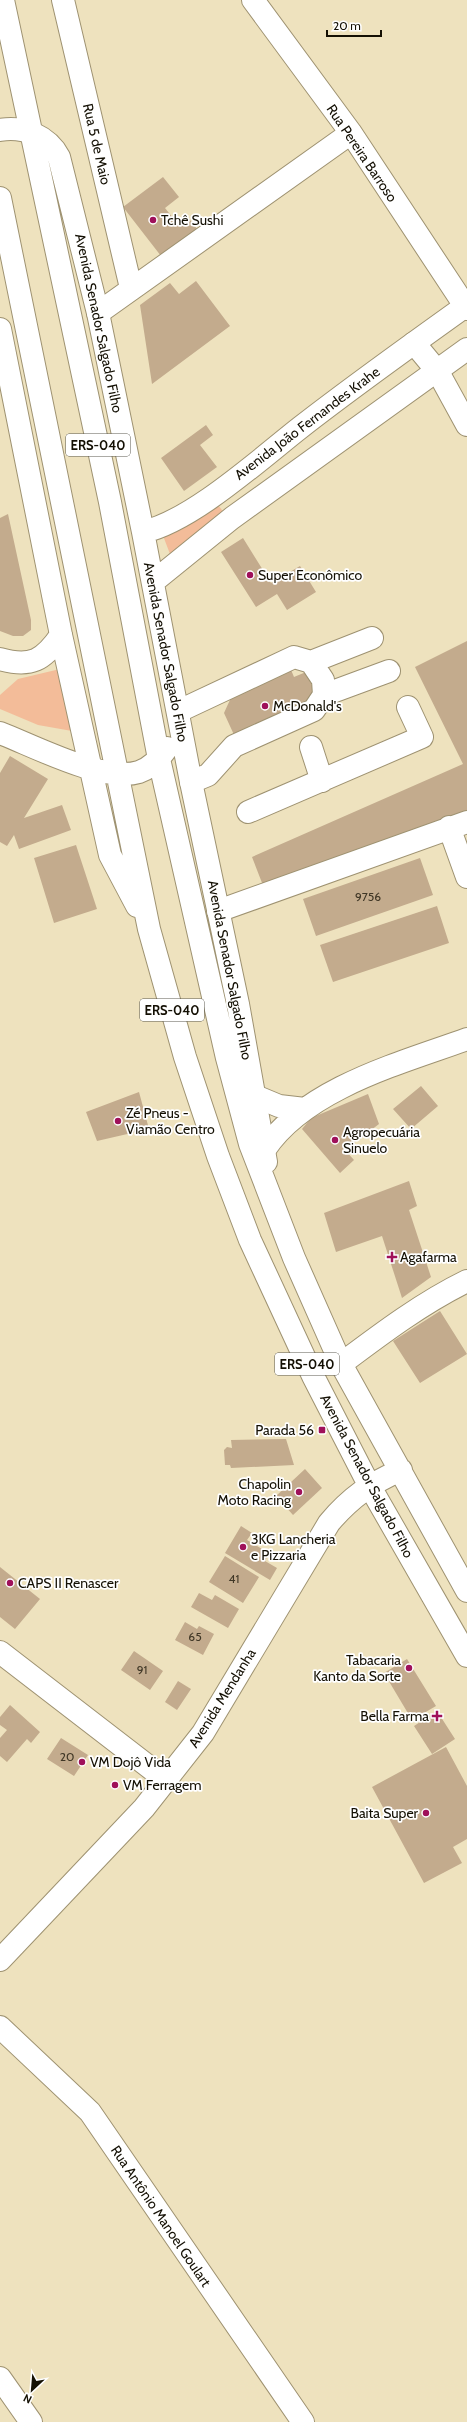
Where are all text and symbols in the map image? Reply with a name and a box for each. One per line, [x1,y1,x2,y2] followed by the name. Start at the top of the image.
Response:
[327,12,381,38] scale bar
[333,18,361,33] text: 20 m
[323,101,401,206] street label: Rua Pereira Barroso
[79,102,115,187] street label: Rua 5 de Maio
[161,211,223,229] place label: Tchê Sushi
[148,215,158,225] marker: Tchê Sushi
[71,232,127,415] street label: Avenida Senador Salgado Filho
[231,362,383,484] street label: Avenida João Fernandes Krahe
[66,434,130,456] road number: ERS-040
[140,561,192,744] street label: Avenida Senador Salgado Filho
[258,566,362,584] place label: Super Econômico
[245,570,255,580] marker: Super Econômico
[273,697,342,715] place label: McDonald's
[260,701,270,711] marker: McDonald's
[204,879,256,1062] street label: Avenida Senador Salgado Filho
[355,889,381,904] house number: 9756
[140,999,204,1021] road number: ERS-040
[126,1104,215,1138] place label: Zé Pneus - Viamão Centro
[113,1116,123,1126] marker: Zé Pneus - Viamão Centro
[343,1123,420,1157] place label: Agropecuária Sinuelo
[330,1135,340,1145] marker: Agropecuária Sinuelo
[400,1248,457,1266] place label: Agafarma
[387,1252,397,1262] marker: Agafarma
[275,1353,339,1375] road number: ERS-040
[316,1391,418,1561] street label: Avenida Senador Salgado Filho
[255,1421,314,1439] place label: Parada 56
[317,1425,327,1435] marker: Parada 56
[217,1475,292,1509] place label: Chapolin Moto Racing
[294,1487,304,1497] marker: Chapolin Moto Racing
[251,1530,336,1564] place label: 3KG Lancheria e Pizzaria
[238,1542,248,1552] marker: 3KG Lancheria e Pizzaria
[229,1571,239,1586] house number: 41
[18,1574,119,1592] place label: CAPS II Renascer
[5,1578,15,1588] marker: CAPS II Renascer
[188,1629,202,1644] house number: 65
[184,1645,260,1751] street label: Avenida Mendanha
[313,1651,401,1685] place label: Tabacaria Kanto da Sorte
[137,1662,147,1677] house number: 91
[404,1663,414,1673] marker: Tabacaria Kanto da Sorte
[360,1707,429,1725] place label: Bella Farma
[432,1711,442,1721] marker: Bella Farma
[60,1749,74,1764] house number: 20
[90,1753,171,1771] place label: VM Dojô Vida
[77,1757,87,1767] marker: VM Dojô Vida
[123,1776,202,1794] place label: VM Ferragem
[110,1780,120,1790] marker: VM Ferragem
[351,1804,419,1822] place label: Baita Super
[421,1808,431,1818] marker: Baita Super
[107,2142,215,2290] street label: Rua Antônio Manoel Goulart
[12,2370,52,2410] north arrow
[21,2391,34,2407] text: N

